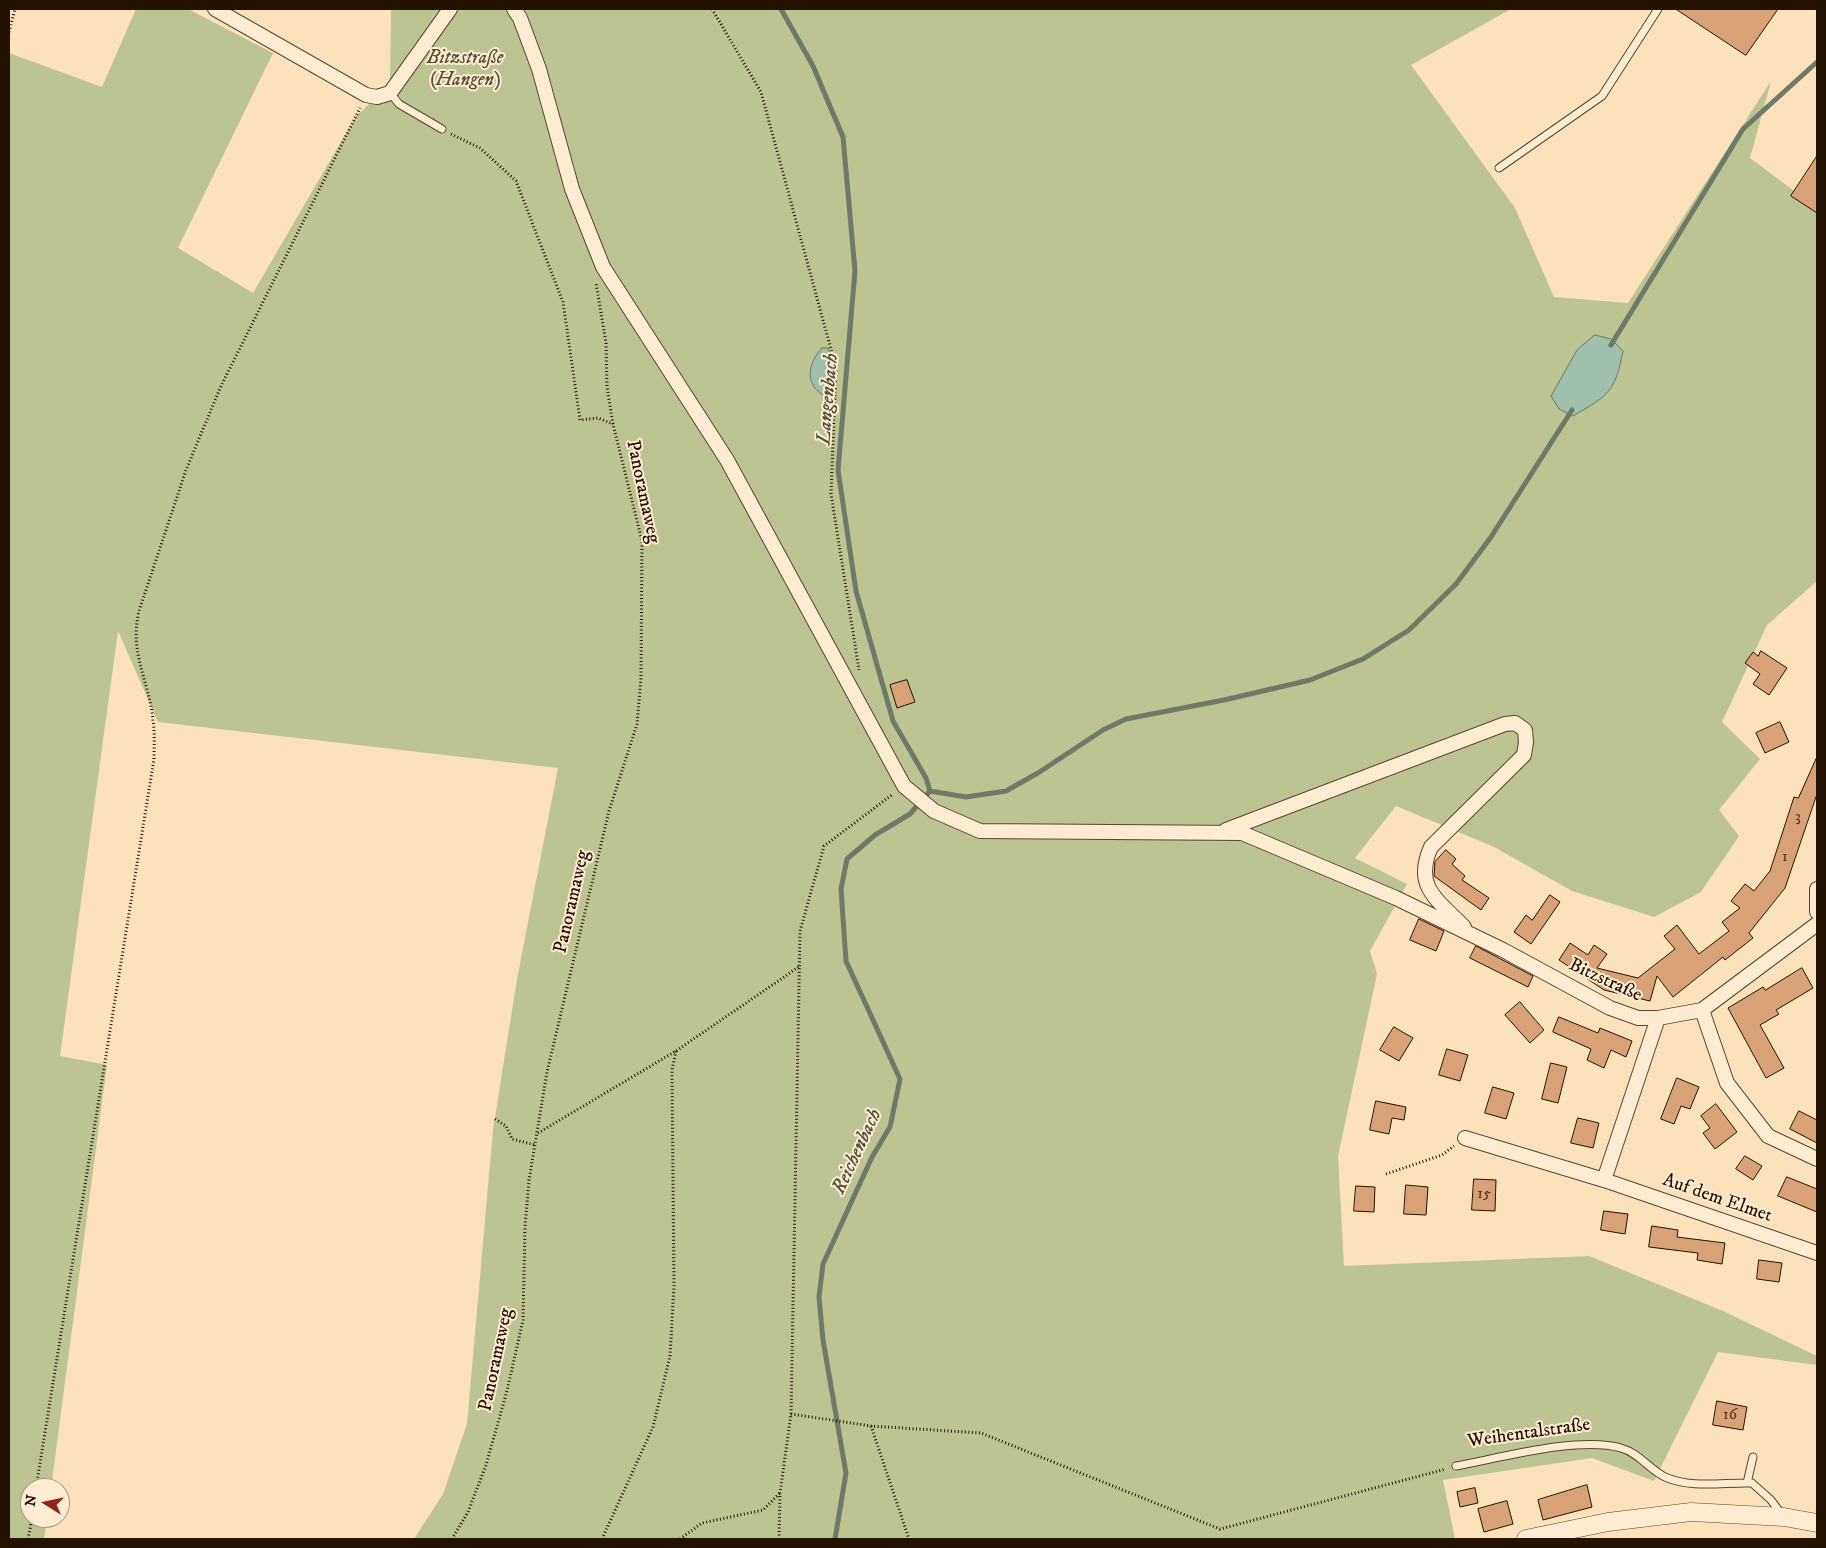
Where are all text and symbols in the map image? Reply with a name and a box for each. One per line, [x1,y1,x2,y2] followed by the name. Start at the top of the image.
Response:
[427,48,503,92] park label: Bitzstraße (Hangen)
[813,352,845,446] water label: Langenbach
[620,438,664,546] street label: Panoramaweg
[1795,808,1801,828] house number: 3
[550,848,596,956] street label: Panoramaweg
[1782,848,1788,868] house number: 1
[1565,954,1645,1008] street label: Bitzstraße
[828,1106,888,1198] water label: Reichenbach
[1659,1170,1775,1228] street label: Auf dem Elmet
[1477,1185,1491,1205] house number: 15
[475,1306,519,1414] street label: Panoramaweg
[1723,1406,1737,1426] house number: 16
[1466,1414,1592,1454] street label: Weihentalstraße
[20,1478,70,1528] north arrow
[21,1493,41,1508] text: N

